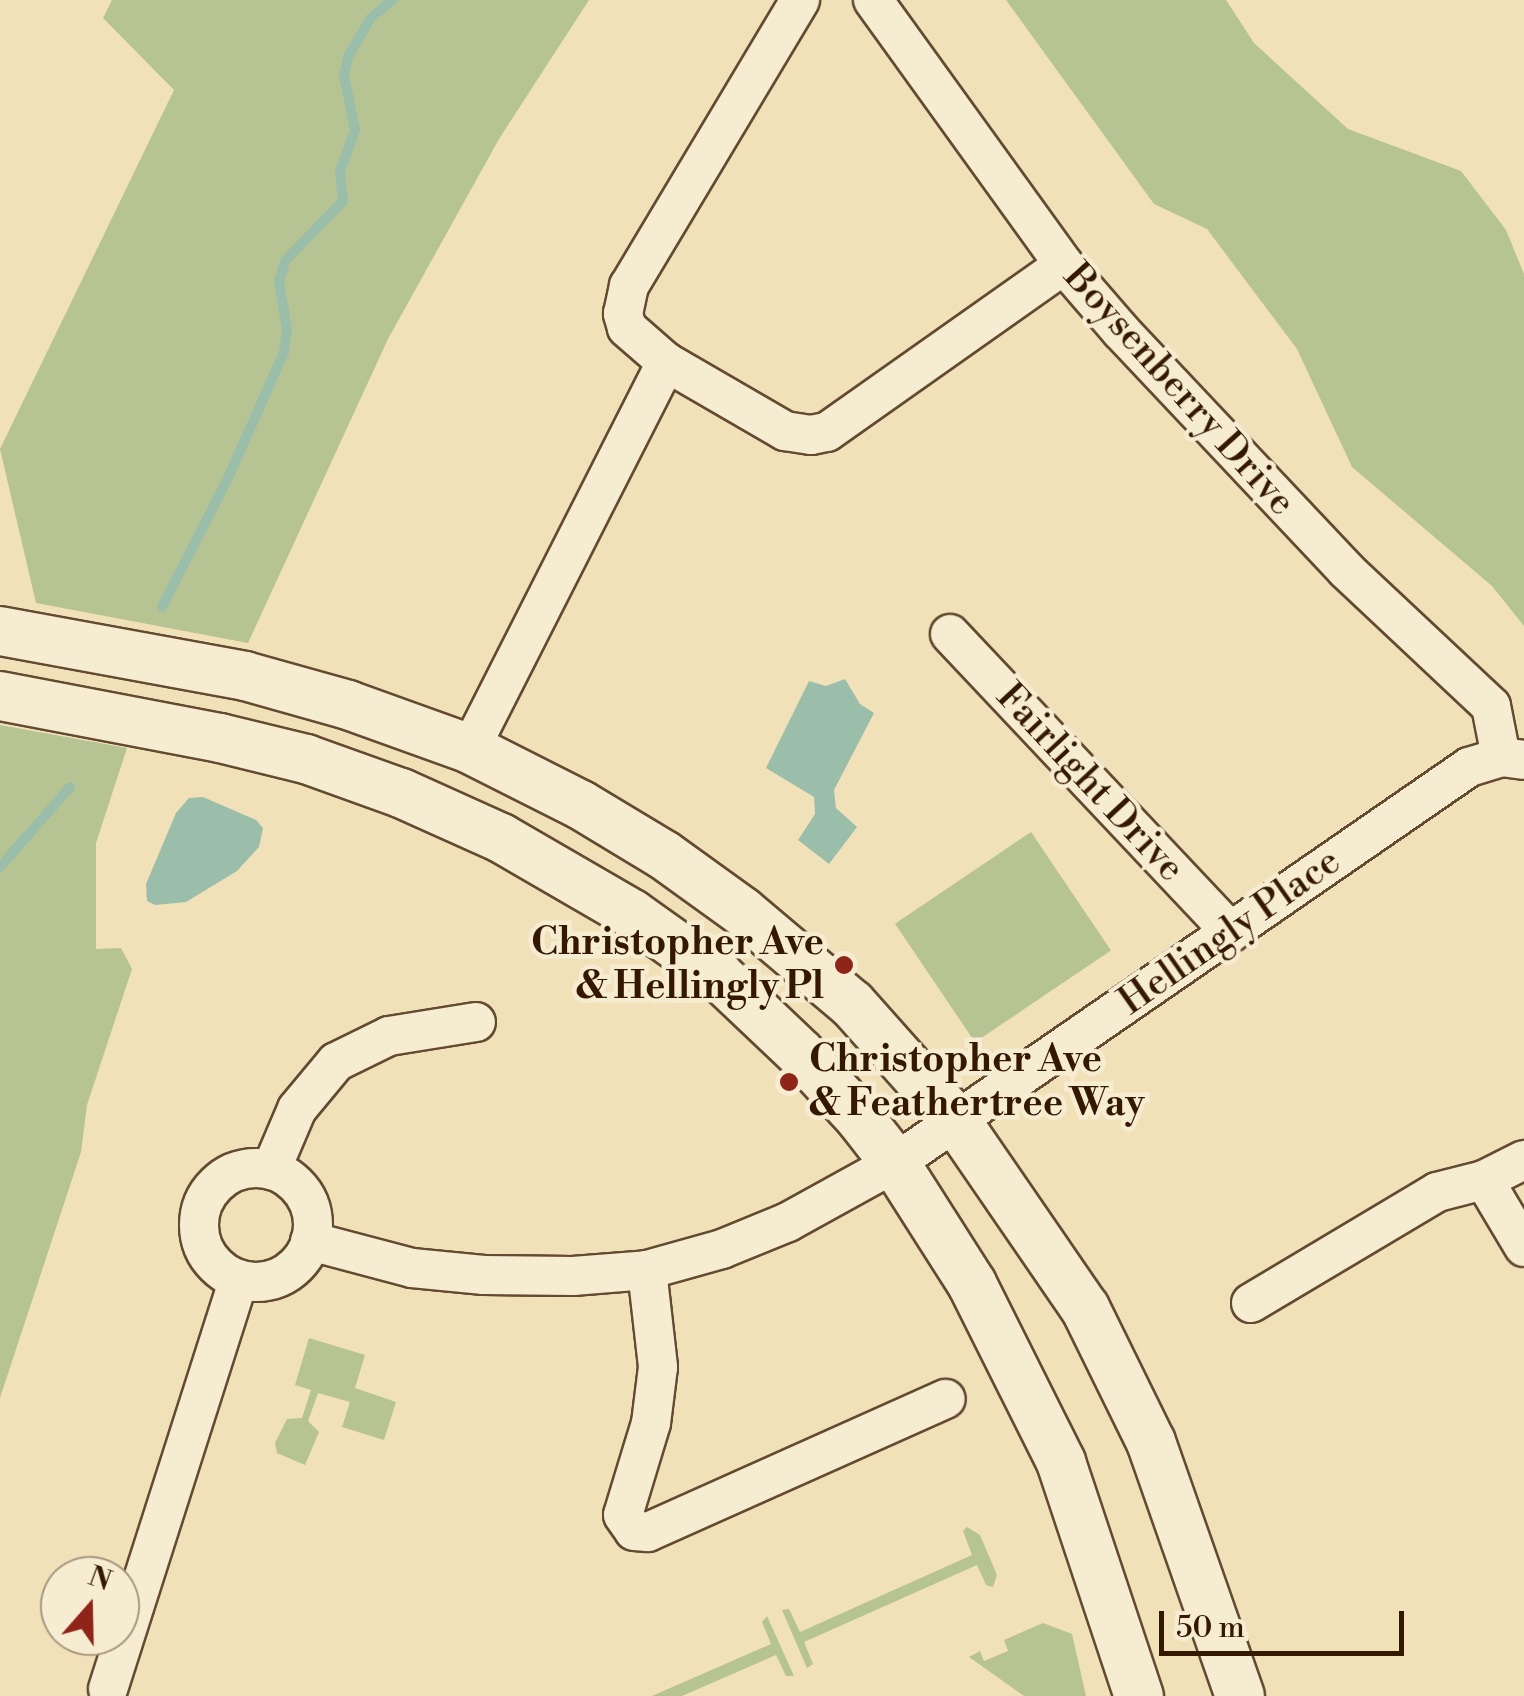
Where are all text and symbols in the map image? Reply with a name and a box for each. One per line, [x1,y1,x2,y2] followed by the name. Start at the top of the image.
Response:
[1054,255,1304,525] street label: Boysenberry Drive
[987,674,1193,892] street label: Fairlight Drive
[1111,839,1349,1025] street label: Hellingly Place
[531,920,824,1009] place label: Christopher Ave & Hellingly Pl
[833,954,855,976] marker: Christopher Ave & Hellingly Pl
[809,1037,1144,1126] place label: Christopher Ave & Feathertree Way
[778,1071,800,1093] marker: Christopher Ave & Feathertree Way
[40,1556,140,1656] north arrow
[83,1559,116,1599] text: N
[1164,1591,1409,1653] scale bar
[1176,1609,1245,1647] text: 50 m

